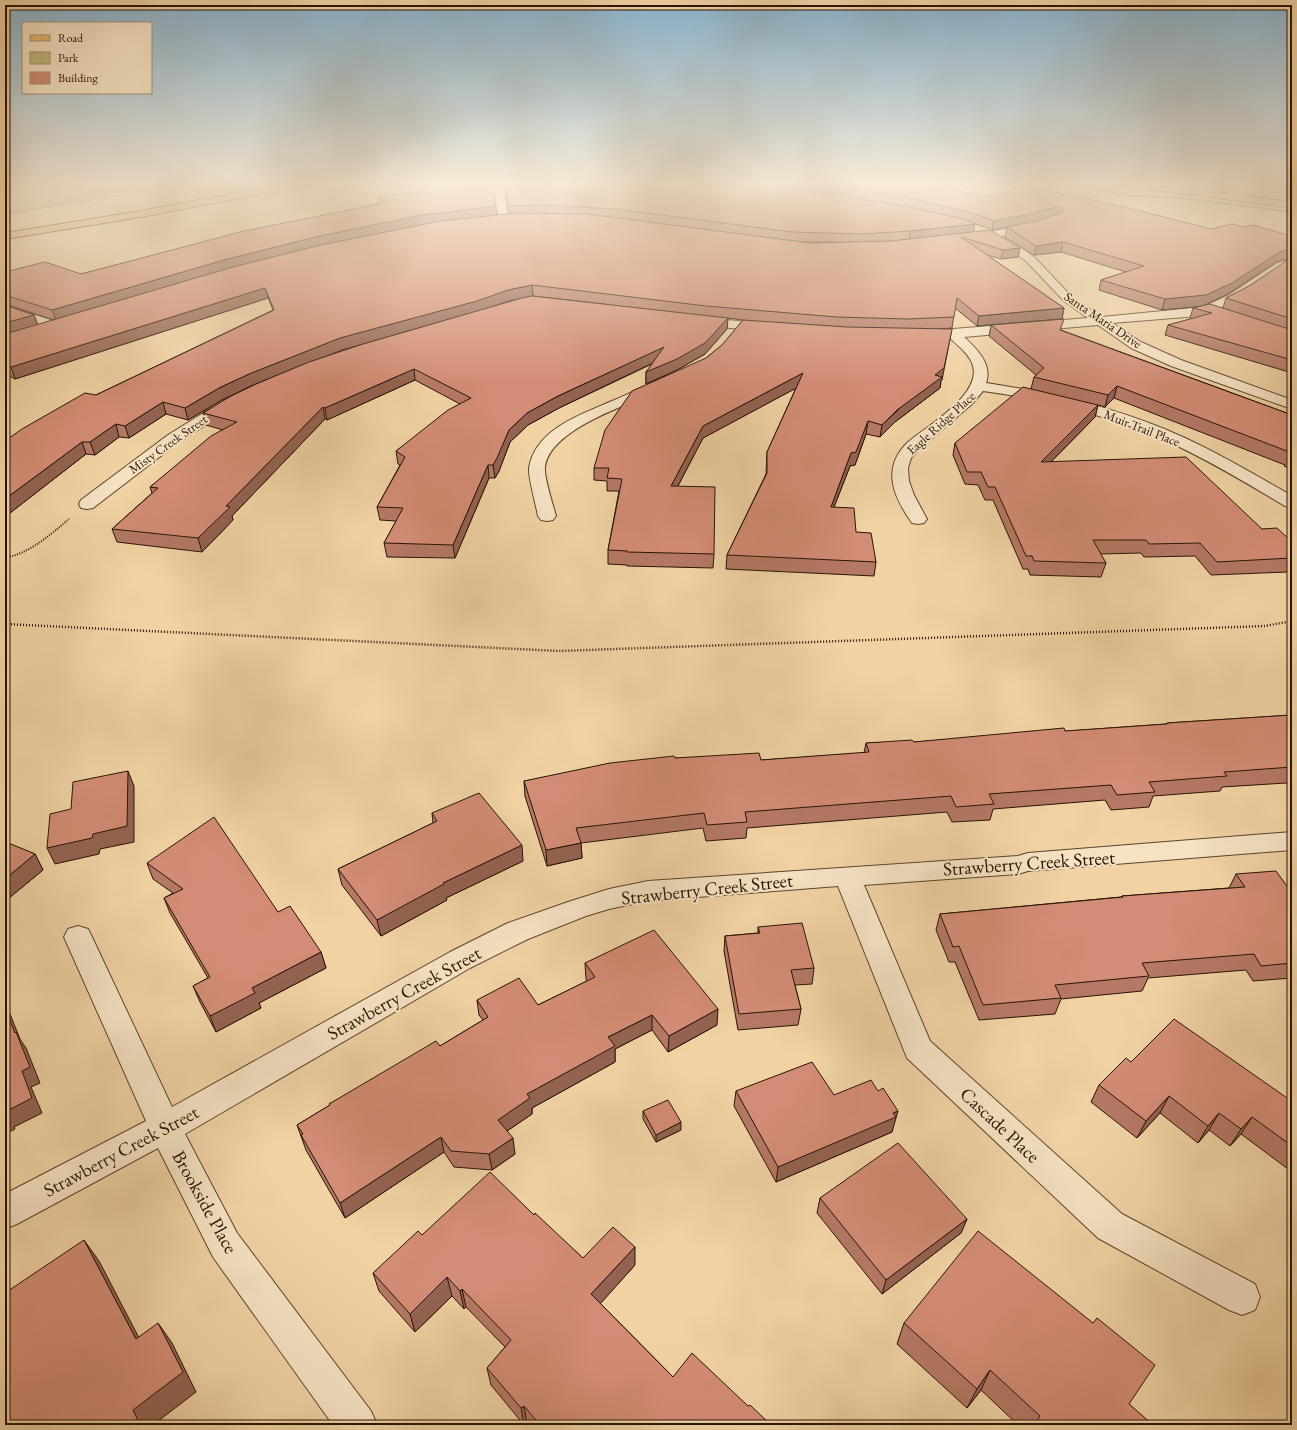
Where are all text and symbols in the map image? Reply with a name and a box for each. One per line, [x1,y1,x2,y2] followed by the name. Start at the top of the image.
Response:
[22,22,152,94] legend
[58,30,84,46] text: Road
[58,50,79,66] text: Park
[58,70,99,86] text: Building
[1061,288,1145,352] street label: Santa Maria Drive
[903,388,979,458] street label: Eagle Ridge Place
[1102,406,1182,450] street label: Muir Trail Place
[125,411,211,477] street label: Misty Creek Street
[942,845,1116,881] street label: Strawberry Creek Street
[620,868,794,910] street label: Strawberry Creek Street
[323,940,485,1046] street label: Strawberry Creek Street
[955,1082,1045,1168] street label: Cascade Place
[39,1100,203,1202] street label: Strawberry Creek Street
[166,1146,244,1258] street label: Brookside Place

